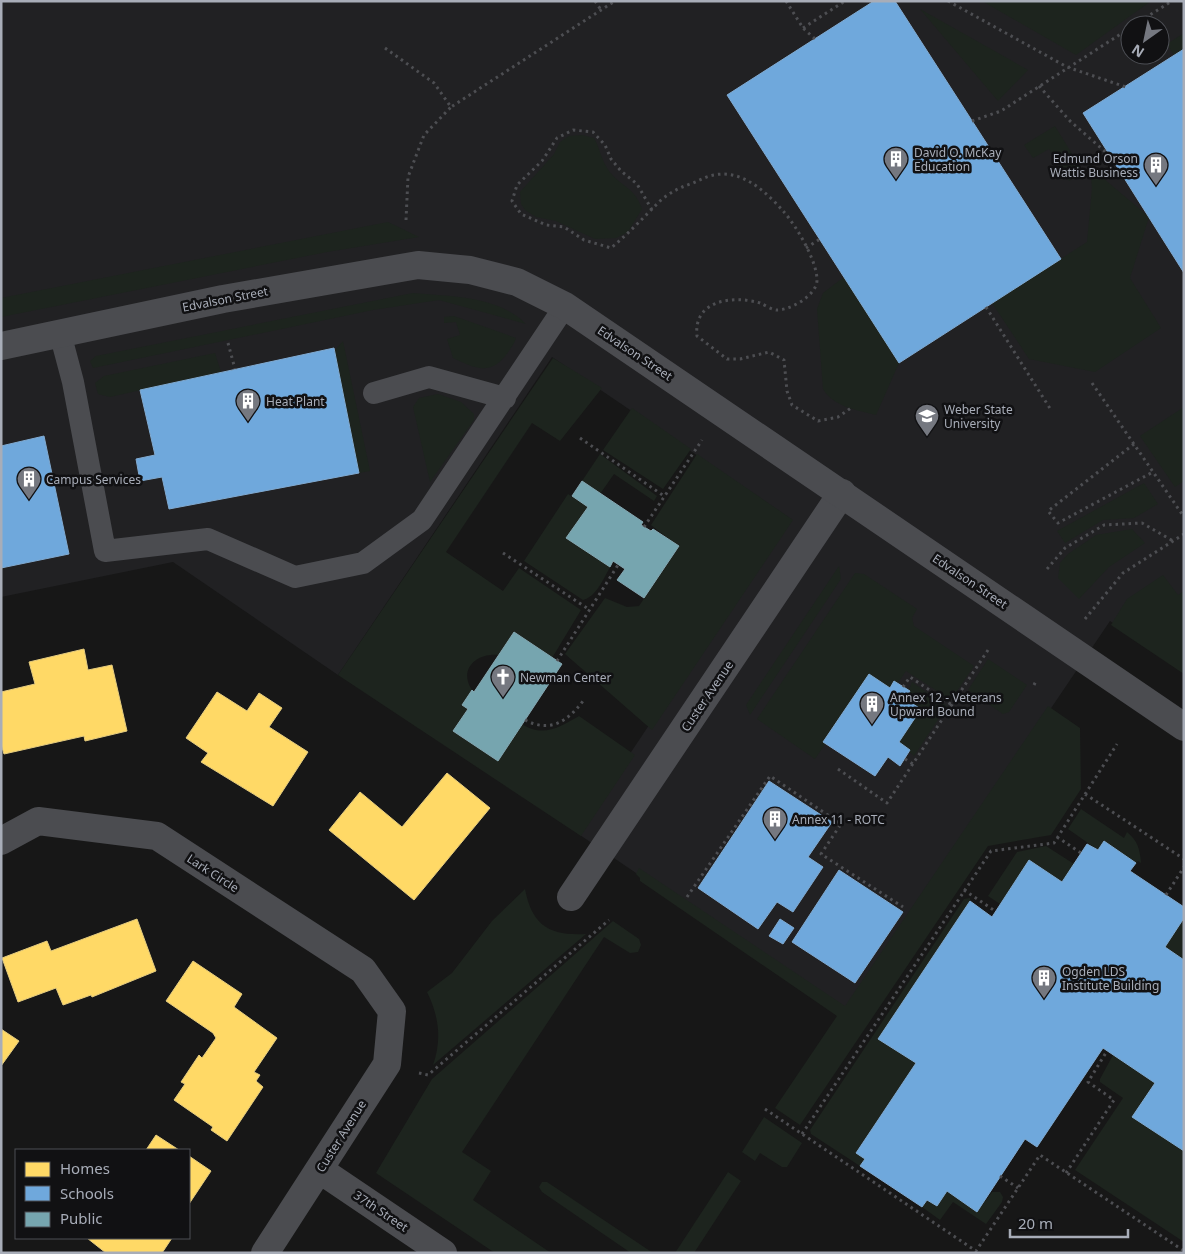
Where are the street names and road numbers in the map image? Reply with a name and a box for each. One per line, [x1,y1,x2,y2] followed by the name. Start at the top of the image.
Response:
[181,282,270,316] street label: Edvalson Street
[594,322,676,385] street label: Edvalson Street
[929,550,1011,613] street label: Edvalson Street
[677,657,737,735] street label: Custer Avenue
[184,850,242,896] street label: Lark Circle
[312,1097,370,1175] street label: Custer Avenue
[351,1187,412,1236] street label: 37th Street

